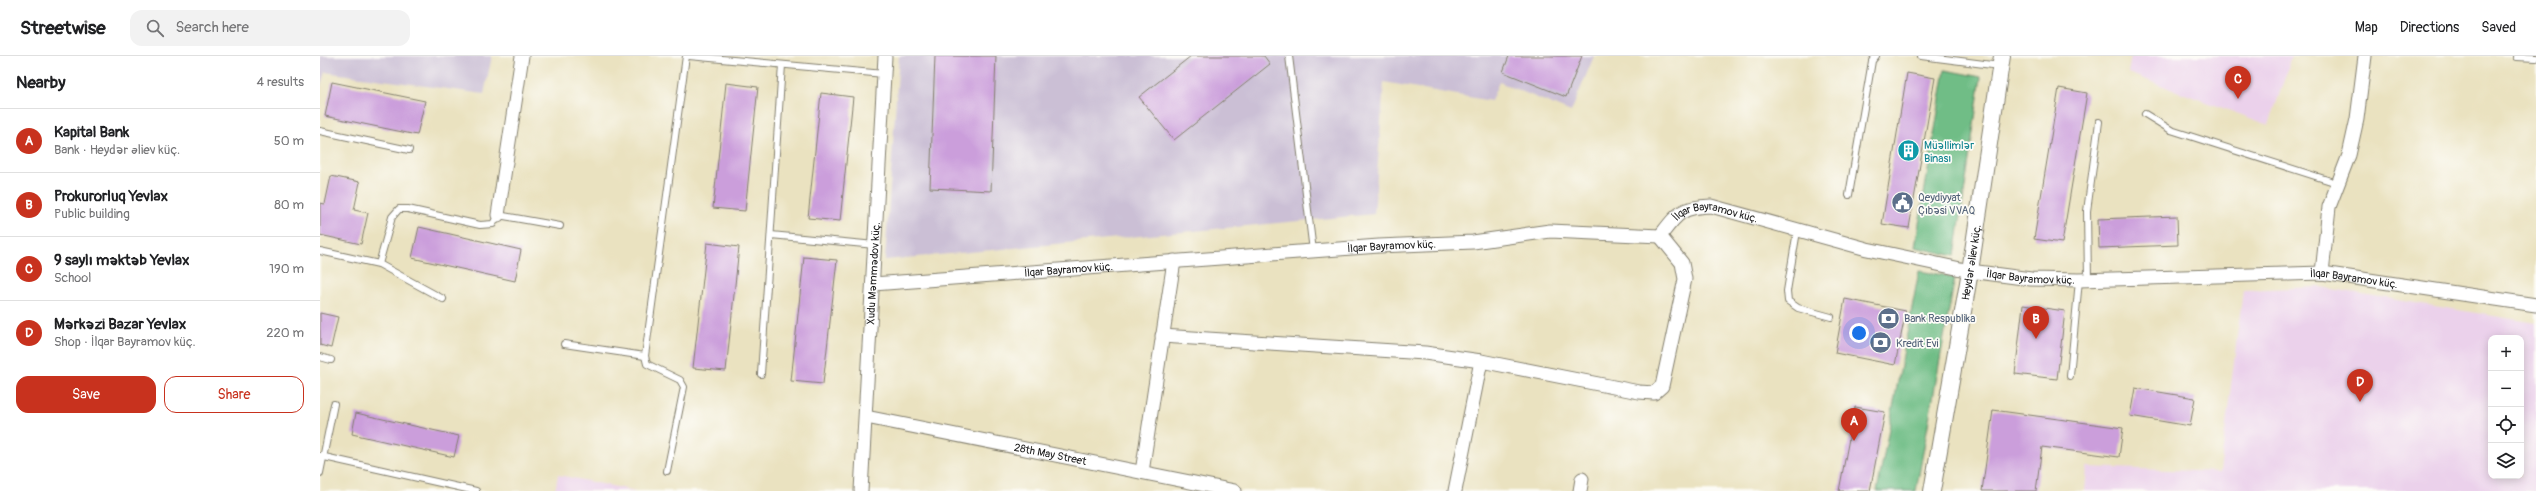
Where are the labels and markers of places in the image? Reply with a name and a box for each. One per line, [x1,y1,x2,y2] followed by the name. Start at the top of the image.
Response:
[2225,66,2251,99] pin: C
[1895,138,1921,164] building icon: Müəllimlər Binası
[1924,139,1974,165] place label: Müəllimlər Binası
[1889,190,1915,216] public building icon: Qeydiyyat Çıbəsi VVAQ
[1918,191,1976,217] place label: Qeydiyyat Çıbəsi VVAQ
[1875,305,1901,331] bank icon: Bank Respublika
[2023,306,2049,339] pin: B
[1904,312,1975,325] place label: Bank Respublika
[1868,330,1894,356] bank icon: Kredit Evi
[1896,337,1939,350] place label: Kredit Evi
[2347,369,2373,402] pin: D
[1841,408,1867,441] pin: A

